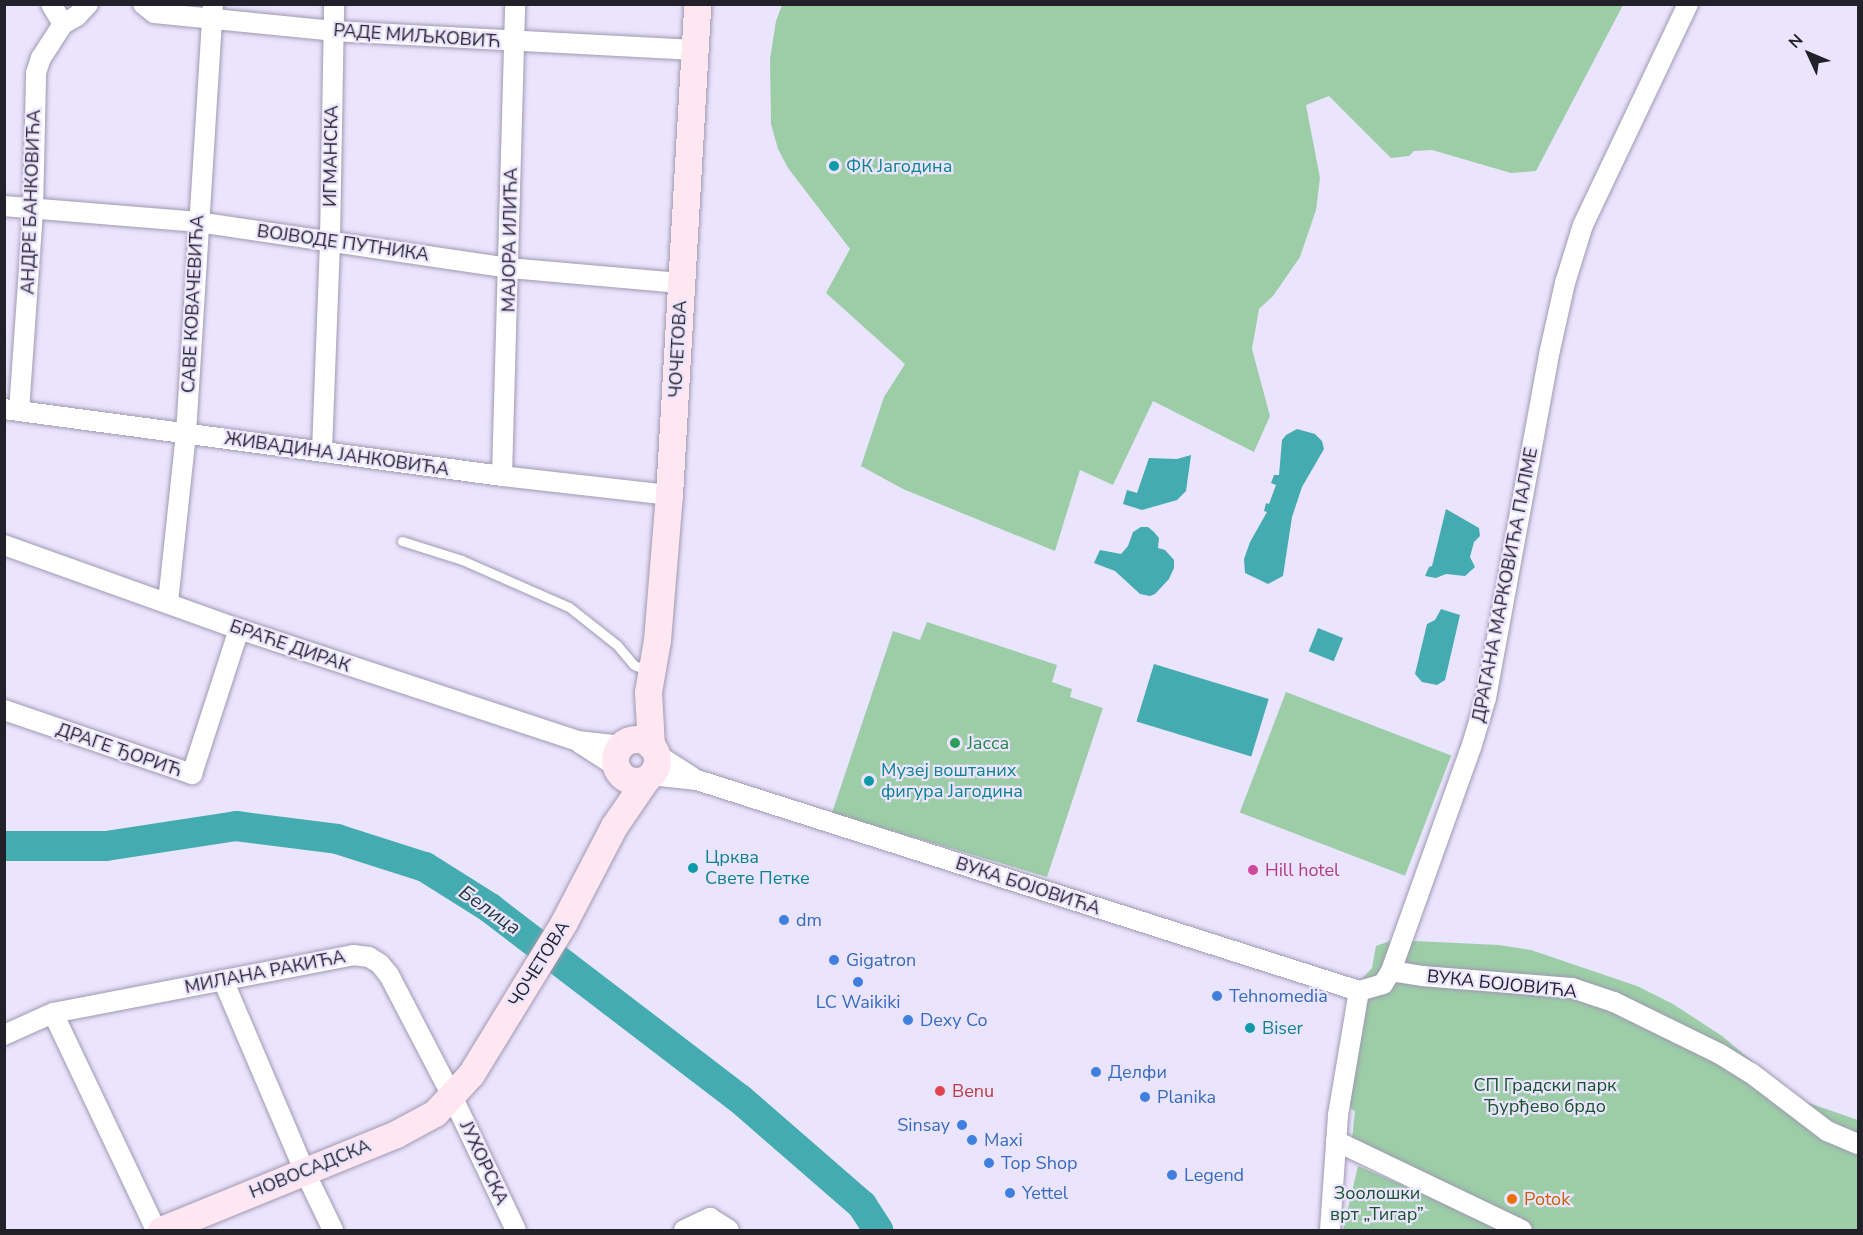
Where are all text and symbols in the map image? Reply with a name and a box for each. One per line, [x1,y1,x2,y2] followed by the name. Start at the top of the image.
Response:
[333,19,501,53] street label: РАДЕ МИЉКОВИЋ
[1779,24,1839,84] north arrow
[1784,30,1808,53] text: N
[319,105,343,207] street label: ИГМАНСКА
[17,109,45,295] street label: АНДРЕ БАНКОВИЋА
[846,155,952,177] place label: ФК Јагодина
[827,159,841,173] marker: ФК Јагодина
[498,167,522,313] street label: МАЈОРА ИЛИЋА
[178,214,208,394] street label: САВЕ КОВАЧЕВИЋА
[256,220,430,266] street label: ВОЈВОДЕ ПУТНИКА
[665,300,691,398] street label: ЧОЧЕТОВА
[223,428,451,480] street label: ЖИВАДИНА ЈАНКОВИЋА
[1468,446,1542,724] street label: ДРАГАНА МАРКОВИЋА ПАЛМЕ
[227,615,353,677] street label: БРАЋЕ ДИРАК
[54,718,184,782] street label: ДРАГЕ ЂОРИЋ
[967,732,1009,754] place label: Јасса
[948,736,962,750] marker: Јасса
[881,760,1023,802] place label: Музеј воштаних фигура Јагодина
[862,774,876,788] marker: Музеј воштаних фигура Јагодина
[705,847,810,890] place label: Црква Свете Петке
[953,852,1103,920] street label: ВУКА БОЈОВИЋА
[1265,859,1339,881] place label: Hill hotel
[686,861,700,875] marker: Црква Свете Петке
[1246,863,1260,877] marker: Hill hotel
[454,880,526,940] water label: Белица
[796,909,822,931] place label: dm
[777,913,791,927] marker: dm
[504,917,574,1011] street label: ЧОЧЕТОВА
[183,946,347,998] street label: МИЛАНА РАКИЋА
[846,949,916,971] place label: Gigatron
[827,953,841,967] marker: Gigatron
[1426,965,1578,1003] street label: ВУКА БОЈОВИЋА
[851,975,865,989] marker: LC Waikiki
[1229,985,1328,1007] place label: Tehnomedia
[1210,989,1224,1003] marker: Tehnomedia
[816,991,900,1013] place label: LC Waikiki
[920,1009,987,1031] place label: Dexy Co
[901,1013,915,1027] marker: Dexy Co
[1262,1017,1303,1039] place label: Biser
[1243,1021,1257,1035] marker: Biser
[1108,1061,1167,1083] place label: Делфи
[1089,1065,1103,1079] marker: Делфи
[1473,1075,1617,1118] park label: СП Градски парк Ђурђево брдо
[952,1080,994,1102] place label: Benu
[933,1084,947,1098] marker: Benu
[1157,1086,1216,1108] place label: Planika
[1138,1090,1152,1104] marker: Planika
[897,1114,950,1136] place label: Sinsay
[455,1118,513,1208] street label: ЈУХОРСКА
[955,1118,969,1132] marker: Sinsay
[984,1129,1023,1151] place label: Maxi
[965,1133,979,1147] marker: Maxi
[246,1135,374,1203] street label: НОВОСАДСКА
[1001,1152,1077,1174] place label: Top Shop
[982,1156,996,1170] marker: Top Shop
[1184,1164,1244,1186] place label: Legend
[1165,1168,1179,1182] marker: Legend
[1022,1182,1068,1204] place label: Yettel
[1330,1183,1424,1226] park label: Зоолошки врт „Тигар”
[1003,1186,1017,1200] marker: Yettel
[1524,1188,1570,1210] place label: Potok
[1505,1192,1519,1206] marker: Potok

